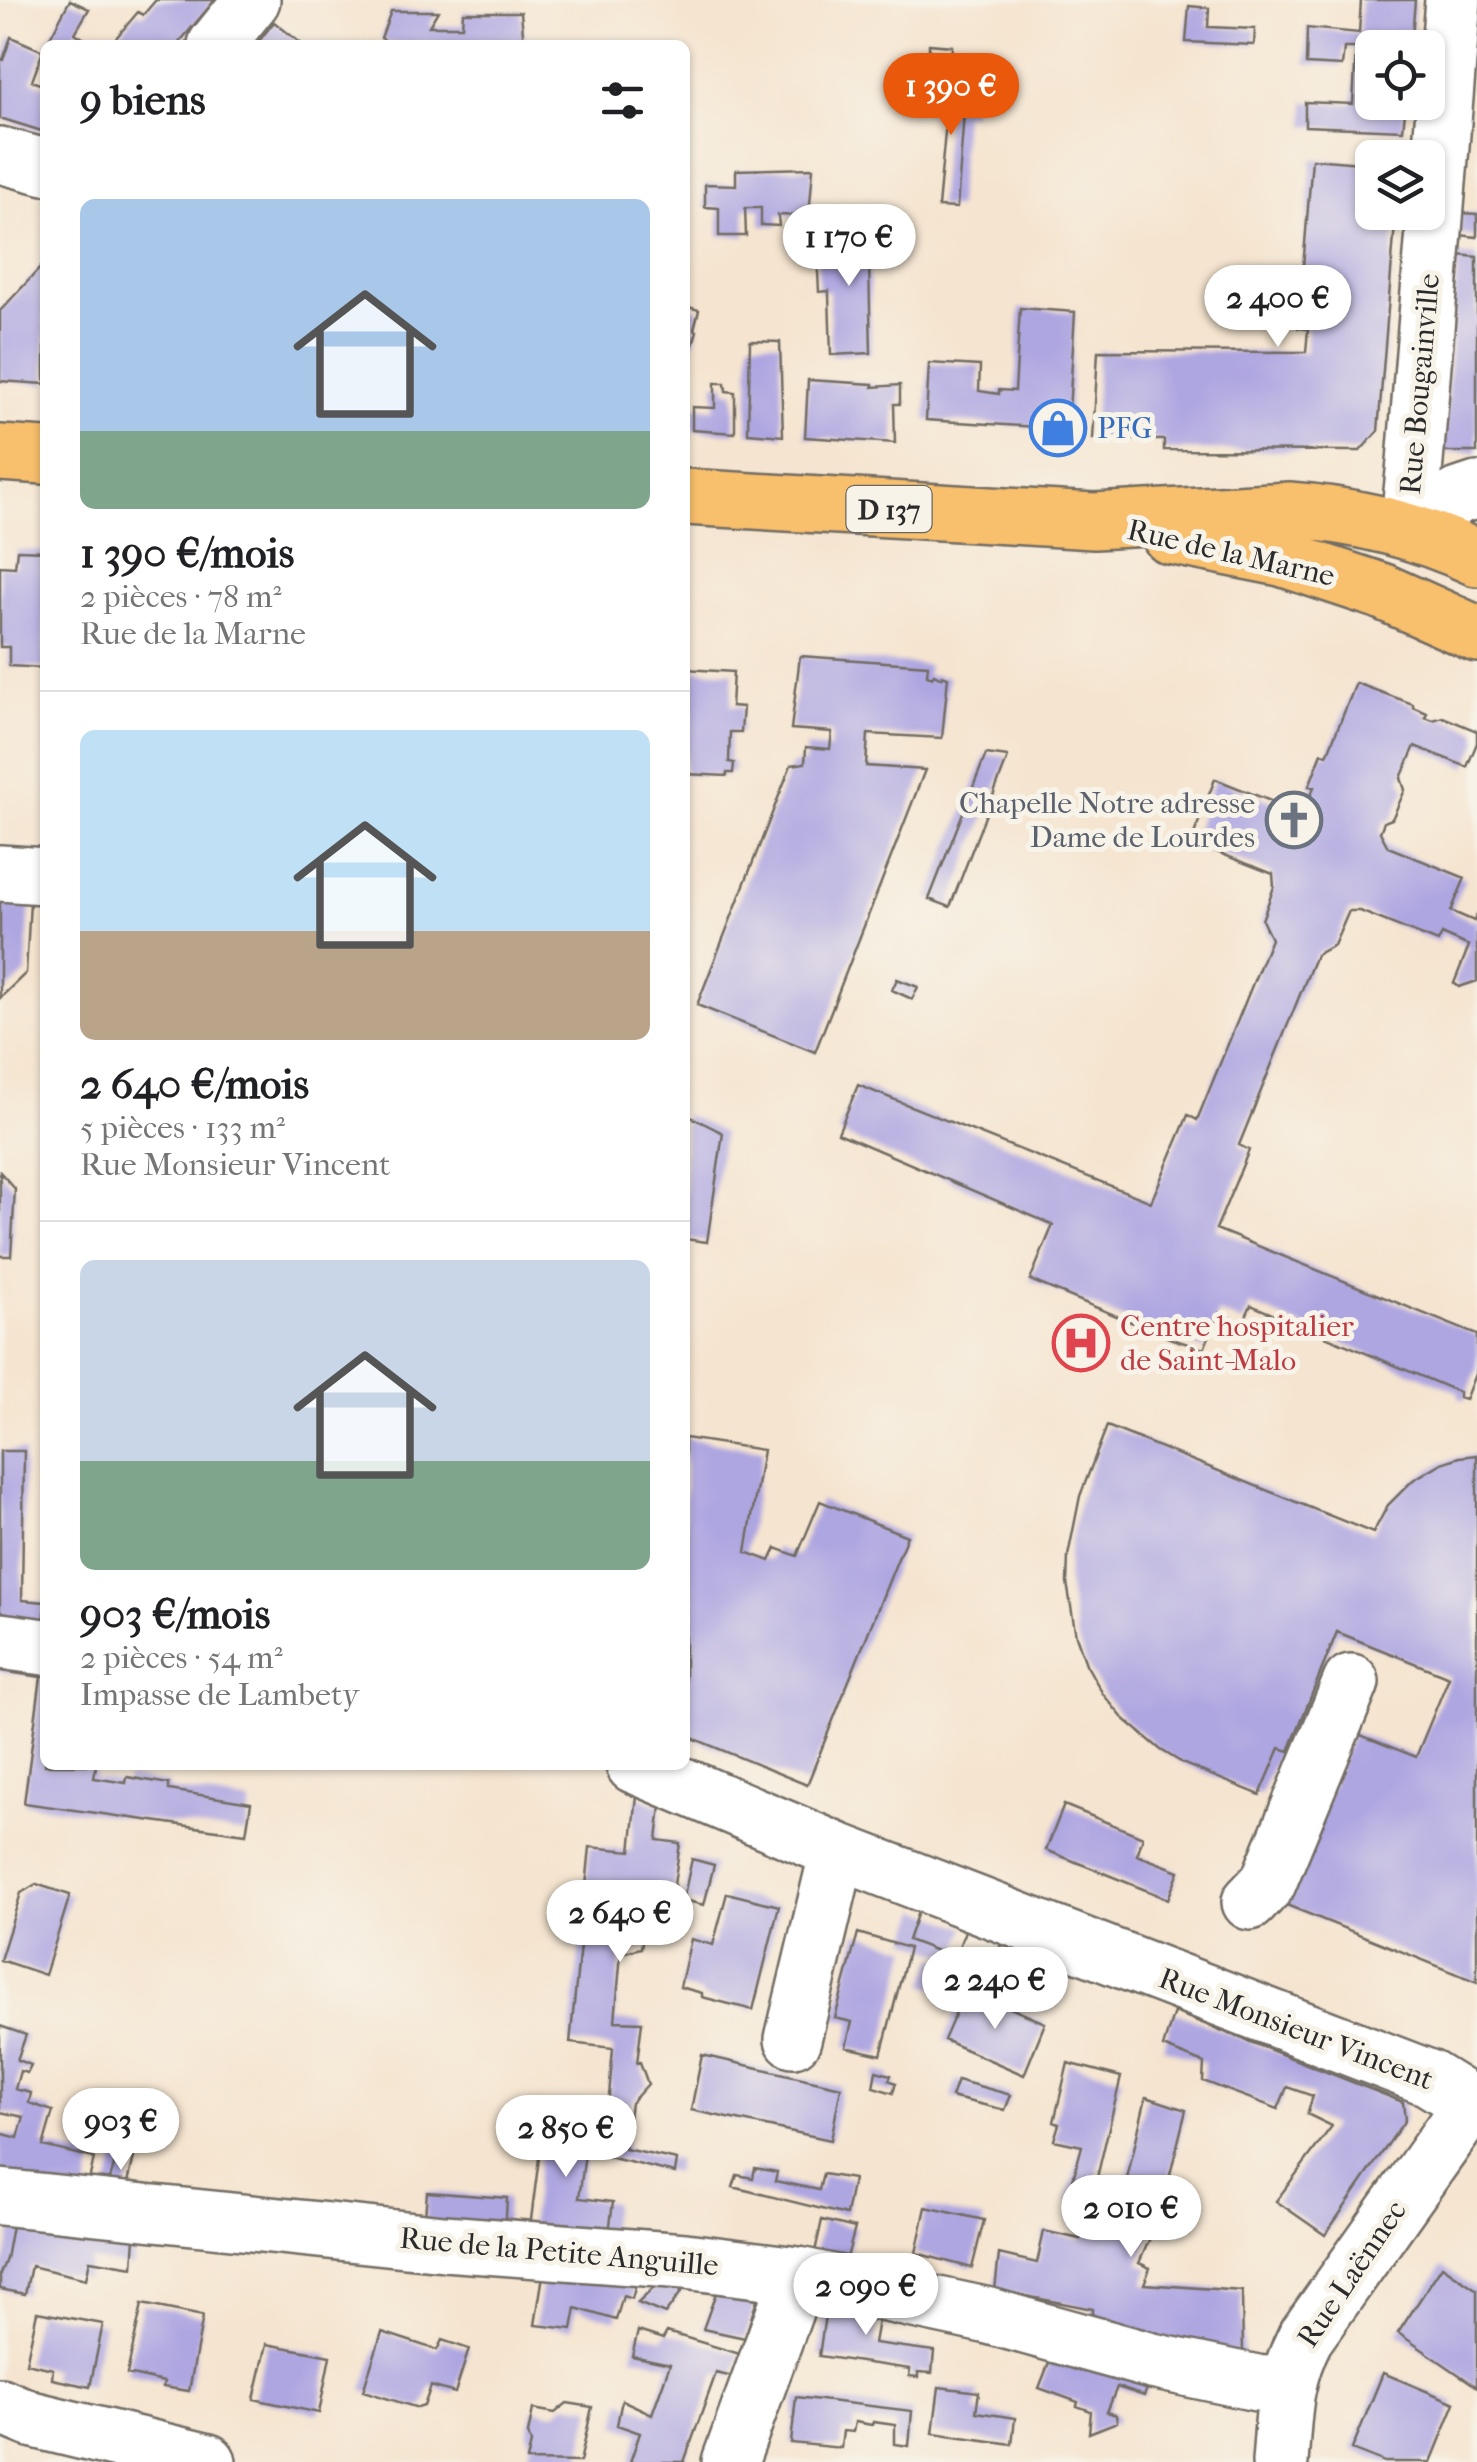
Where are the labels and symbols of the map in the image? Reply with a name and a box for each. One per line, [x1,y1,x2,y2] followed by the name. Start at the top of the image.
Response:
[859,53,1043,138] pin: 1 390 €
[757,204,941,289] pin: 1 170 €
[1186,265,1370,350] pin: 2 400 €
[1393,272,1447,496] street label: Rue Bougainville
[1028,398,1088,458] shop icon: PFG
[1097,411,1152,446] place label: PFG
[846,486,932,532] road number: D 137
[1124,512,1338,594] street label: Rue de la Marne
[959,786,1255,855] place label: Chapelle Notre adresse Dame de Lourdes
[1264,790,1324,850] church icon: Chapelle Notre adresse Dame de Lourdes
[1120,1309,1354,1378] place label: Centre hospitalier de Saint-Malo
[1051,1313,1111,1373] hospital icon: Centre hospitalier de Saint-Malo
[528,1880,712,1965] pin: 2 640 €
[903,1947,1087,2032] pin: 2 240 €
[1154,1961,1438,2098] street label: Rue Monsieur Vincent
[51,2088,191,2173] pin: 903 €
[474,2095,658,2180] pin: 2 850 €
[1039,2175,1223,2260] pin: 2 010 €
[1290,2194,1414,2354] street label: Rue Laënnec
[398,2221,720,2283] street label: Rue de la Petite Anguille
[774,2253,958,2338] pin: 2 090 €

